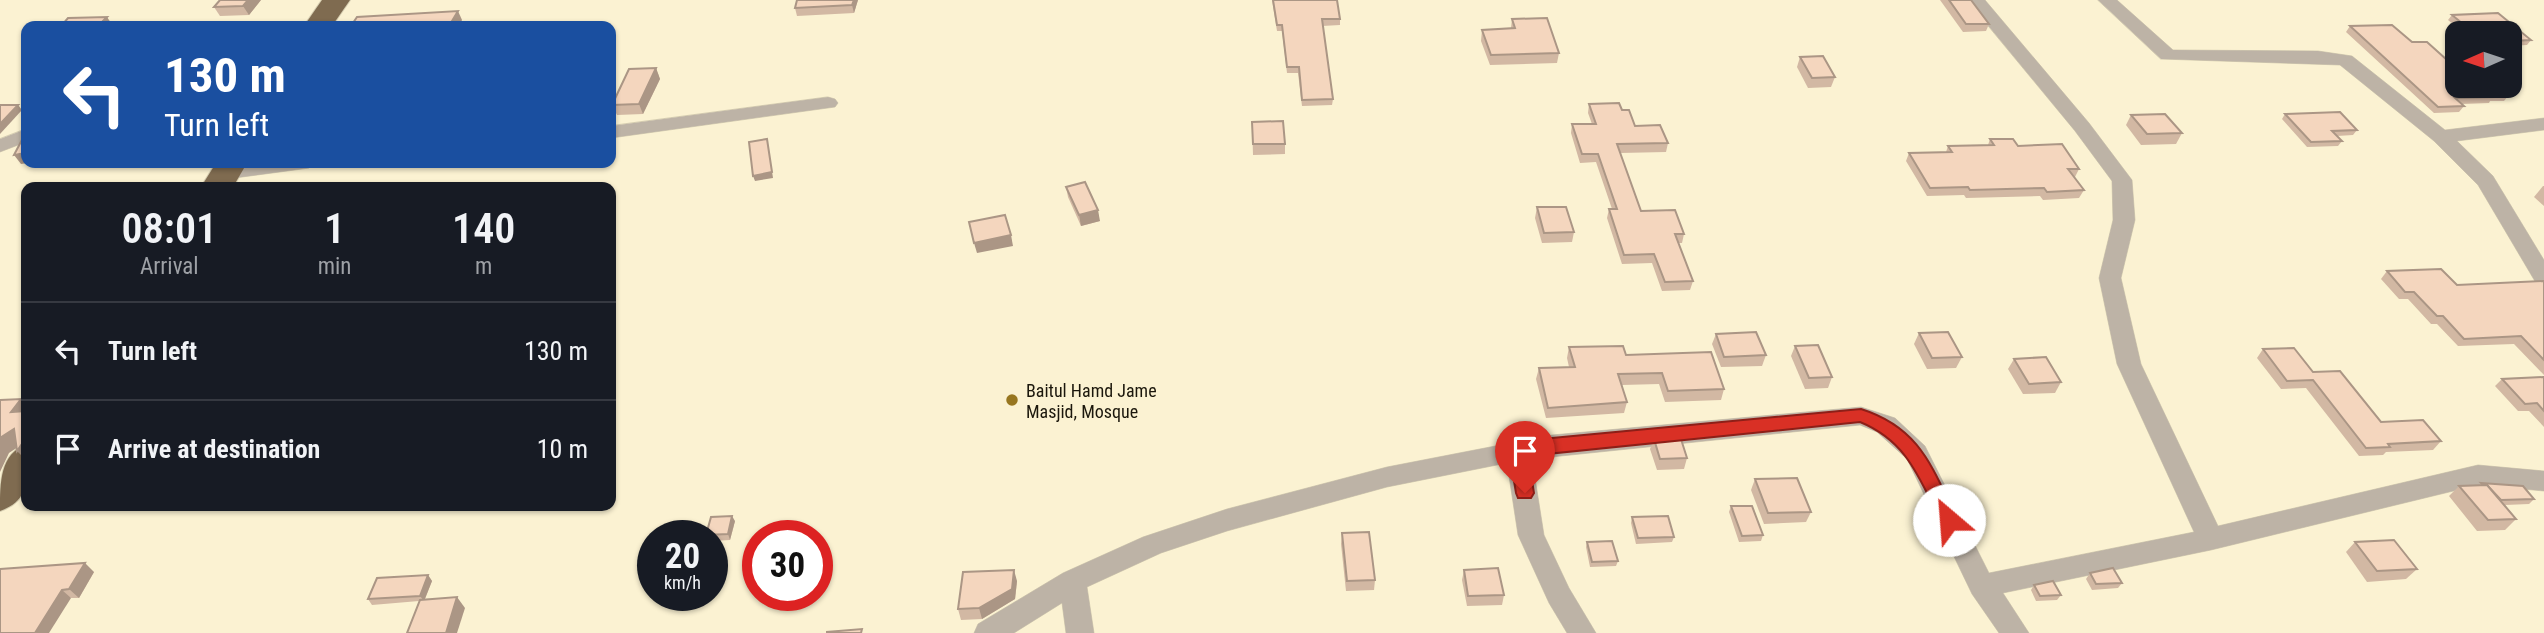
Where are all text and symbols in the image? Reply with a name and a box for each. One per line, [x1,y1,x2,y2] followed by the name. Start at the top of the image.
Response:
[2445,21,2522,98] north arrow
[2445,21,2522,98] map controls
[164,47,286,104] text: 130 m
[49,49,140,140] icon: left
[164,106,269,144] text: Turn left
[122,204,217,253] text: 08:01
[324,204,345,253] text: 1
[452,204,515,253] text: 140
[140,253,199,280] text: Arrival
[318,253,351,280] text: min
[475,253,492,280] text: m
[49,332,87,370] icon: left
[108,336,197,366] text: Turn left
[524,336,588,366] text: 130 m
[1026,380,1157,422] place label: Baitul Hamd Jame Masjid, Mosque
[1004,392,1020,408] marker: Baitul Hamd Jame Masjid, Mosque
[1495,421,1555,493] pin
[49,430,87,468] icon: arrive
[1506,432,1544,470] icon: arrive
[108,434,320,464] text: Arrive at destination
[537,434,588,464] text: 10 m
[1912,483,1986,557] position arrow
[742,520,833,611] speed limit sign: 30
[665,536,700,577] text: 20
[664,572,701,593] text: km/h

